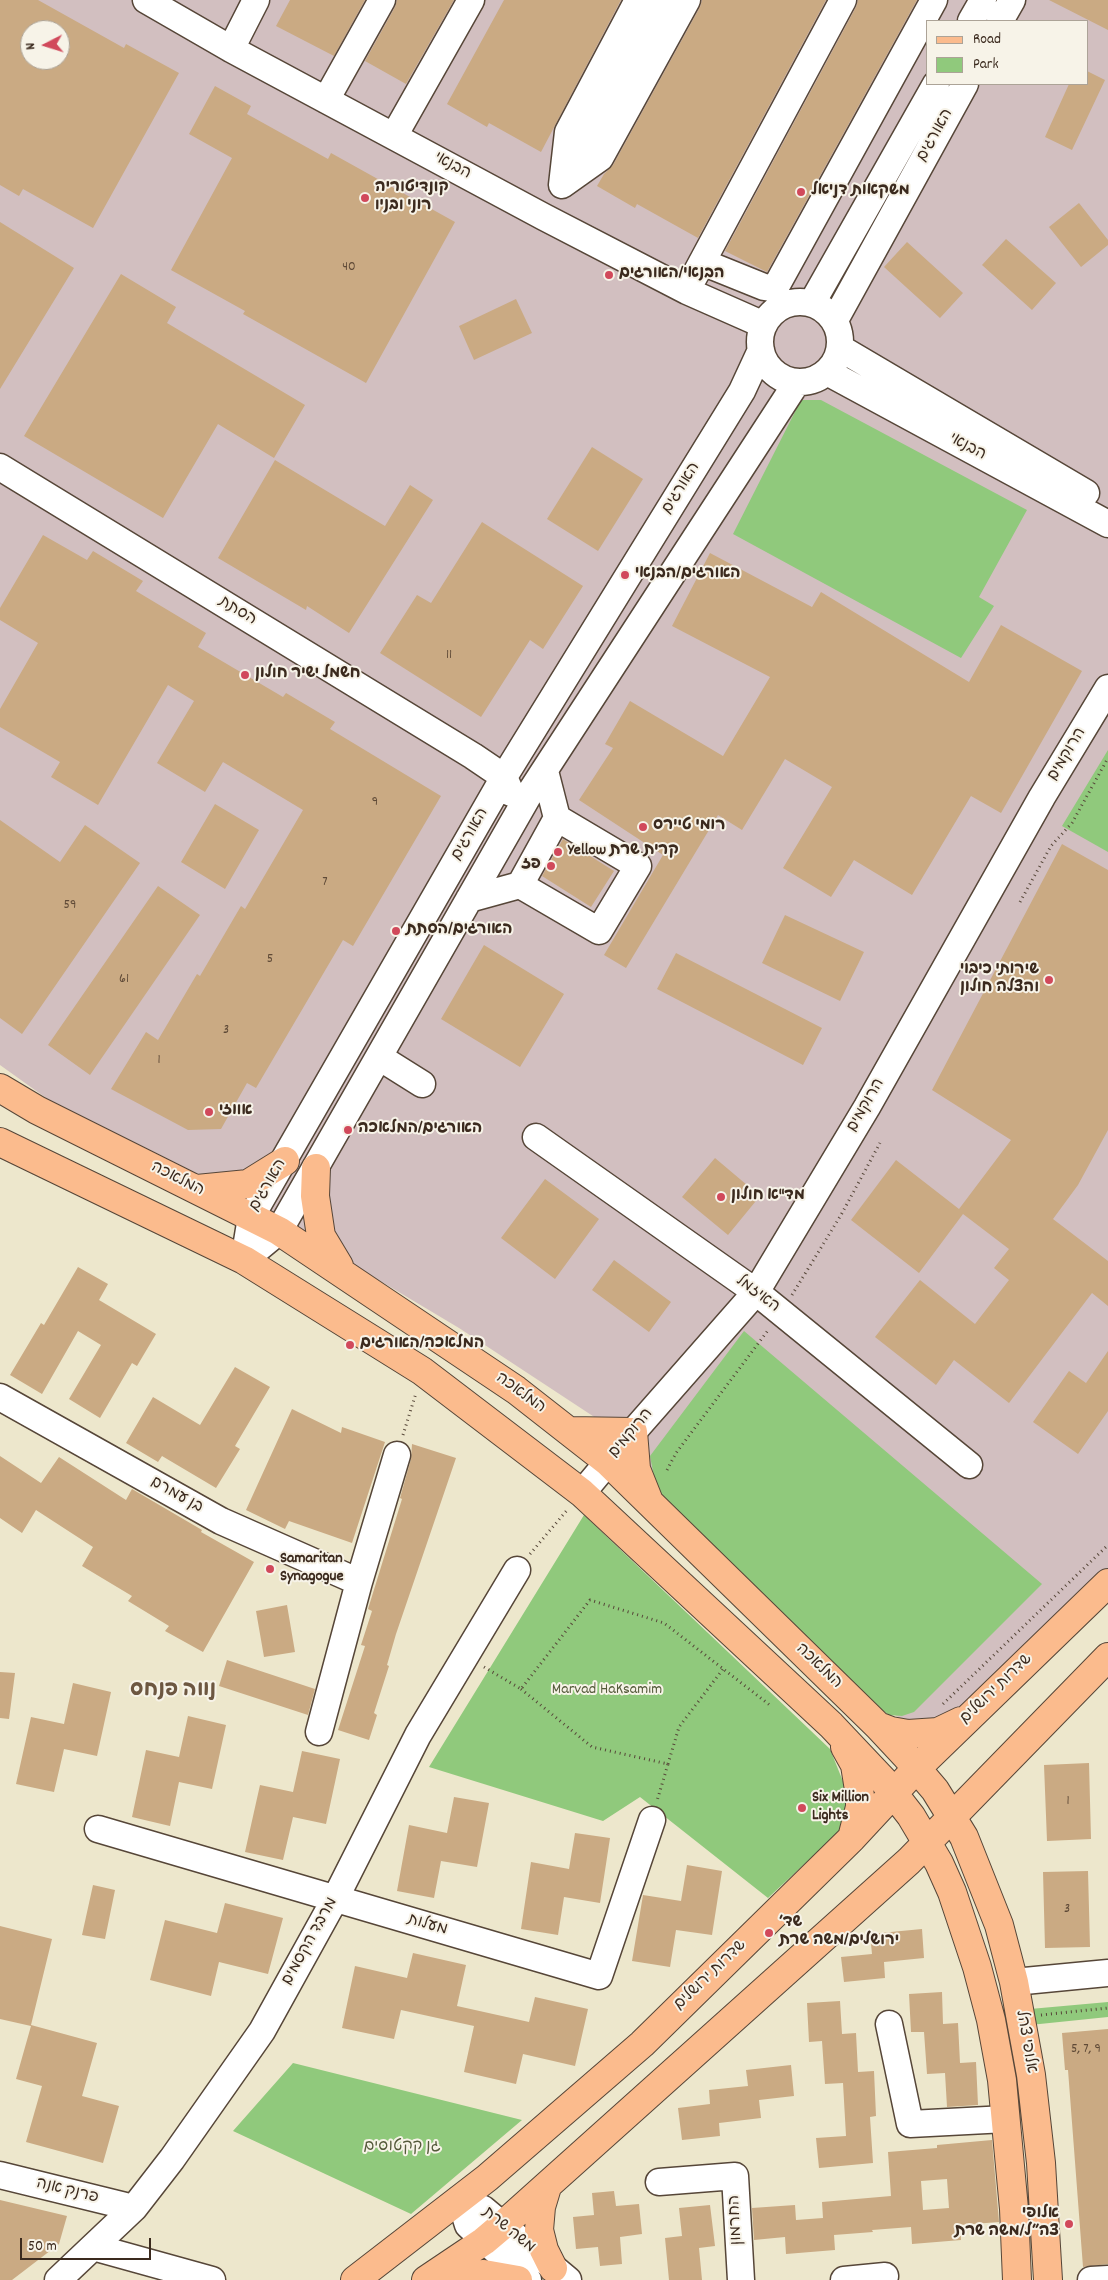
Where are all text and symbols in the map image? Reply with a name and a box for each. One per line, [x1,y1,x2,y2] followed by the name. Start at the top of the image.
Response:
[20,20,70,70] north arrow
[926,20,1088,85] legend
[973,29,1001,51] text: Road
[21,42,41,51] text: N
[973,54,999,76] text: Park
[914,106,958,166] street label: האורגים
[430,149,474,185] street label: הבנאי
[375,179,449,217] place label: קונדיטוריה רוני ובניו
[811,182,910,202] place label: משקאות דניאל
[795,186,807,198] marker: משקאות דניאל
[359,192,371,204] marker: קונדיטוריה רוני ובניו
[342,260,356,276] house number: 40
[619,265,725,285] place label: הבנאי/האורגים
[603,269,615,281] marker: הבנאי/האורגים
[945,430,989,466] street label: הבנאי
[659,460,705,518] street label: האורגים
[635,565,741,585] place label: האורגים/הבנאי
[619,569,631,581] marker: האורגים/הבנאי
[215,593,259,631] street label: הסתת
[446,648,452,664] house number: 11
[255,665,361,685] place label: חשמל ישיר חולון
[239,669,251,681] marker: חשמל ישיר חולון
[1045,725,1091,785] street label: הרוקמים
[372,795,378,811] house number: 9
[448,805,494,865] street label: האורגים
[653,817,725,837] place label: רומי טיירס
[637,821,649,833] marker: רומי טיירס
[568,842,679,862] place label: Yellow קרית שרת
[552,846,564,858] marker: Yellow קרית שרת
[521,856,541,876] place label: פז
[545,860,557,872] marker: פז
[322,875,328,891] house number: 7
[64,898,76,914] house number: 59
[406,921,513,941] place label: האורגים/הסתת
[390,925,402,937] marker: האורגים/הסתת
[267,952,273,968] house number: 5
[960,961,1039,999] place label: שירותי כיבוי והצלה חולון
[119,972,129,988] house number: 61
[1043,974,1055,986] marker: שירותי כיבוי והצלה חולון
[223,1023,229,1039] house number: 3
[157,1053,161,1069] house number: 1
[844,1076,890,1136] street label: הרוקמים
[219,1102,252,1122] place label: אווזי
[203,1106,215,1118] marker: אווזי
[358,1120,482,1140] place label: האורגים/המלאכה
[342,1124,354,1136] marker: האורגים/המלאכה
[246,1156,292,1216] street label: האורגים
[147,1158,207,1202] street label: המלאכה
[731,1187,805,1207] place label: מד"א חולון
[715,1191,727,1203] marker: מד"א חולון
[731,1272,783,1318] street label: האיזמל
[360,1335,484,1355] place label: המלאכה/האורגים
[344,1339,356,1351] marker: המלאכה/האורגים
[491,1369,549,1419] street label: המלאכה
[606,1405,658,1463] street label: הרוקמים
[146,1474,206,1518] street label: בן עמרם
[280,1550,344,1588] place label: Samaritan Synagogue
[264,1563,276,1575] marker: Samaritan Synagogue
[791,1640,845,1694] street label: המלאכה
[957,1651,1037,1729] street label: שדרות ירושלים
[130,1679,216,1705] district label: נווה פנחס
[552,1681,662,1701] park label: Marvad HaKsamim
[812,1789,869,1827] place label: Six Million Lights
[1066,1794,1070,1810] house number: 1
[796,1802,808,1814] marker: Six Million Lights
[279,1895,343,1989] street label: מרבד הקסמים
[1064,1902,1070,1918] house number: 3
[405,1911,449,1941] street label: מעלות
[779,1914,899,1952] place label: שד׳ ירושלים/משה שרת
[763,1927,775,1939] marker: שד׳ ירושלים/משה שרת
[671,1937,751,2015] street label: שדרות ירושלים
[1010,2009,1040,2075] street label: אלופי צהל
[1071,2042,1101,2058] house number: 5, 7, 9
[363,2138,441,2158] park label: גן קקטוסים
[34,2175,100,2209] street label: פרנק אנה
[726,2194,748,2246] street label: החרמון
[478,2204,538,2258] street label: משה שרת
[955,2205,1059,2243] place label: אלופי צה״ל/משה שרת
[1063,2218,1075,2230] marker: אלופי צה״ל/משה שרת
[22,2228,154,2260] scale bar
[28,2236,57,2258] text: 50 m

